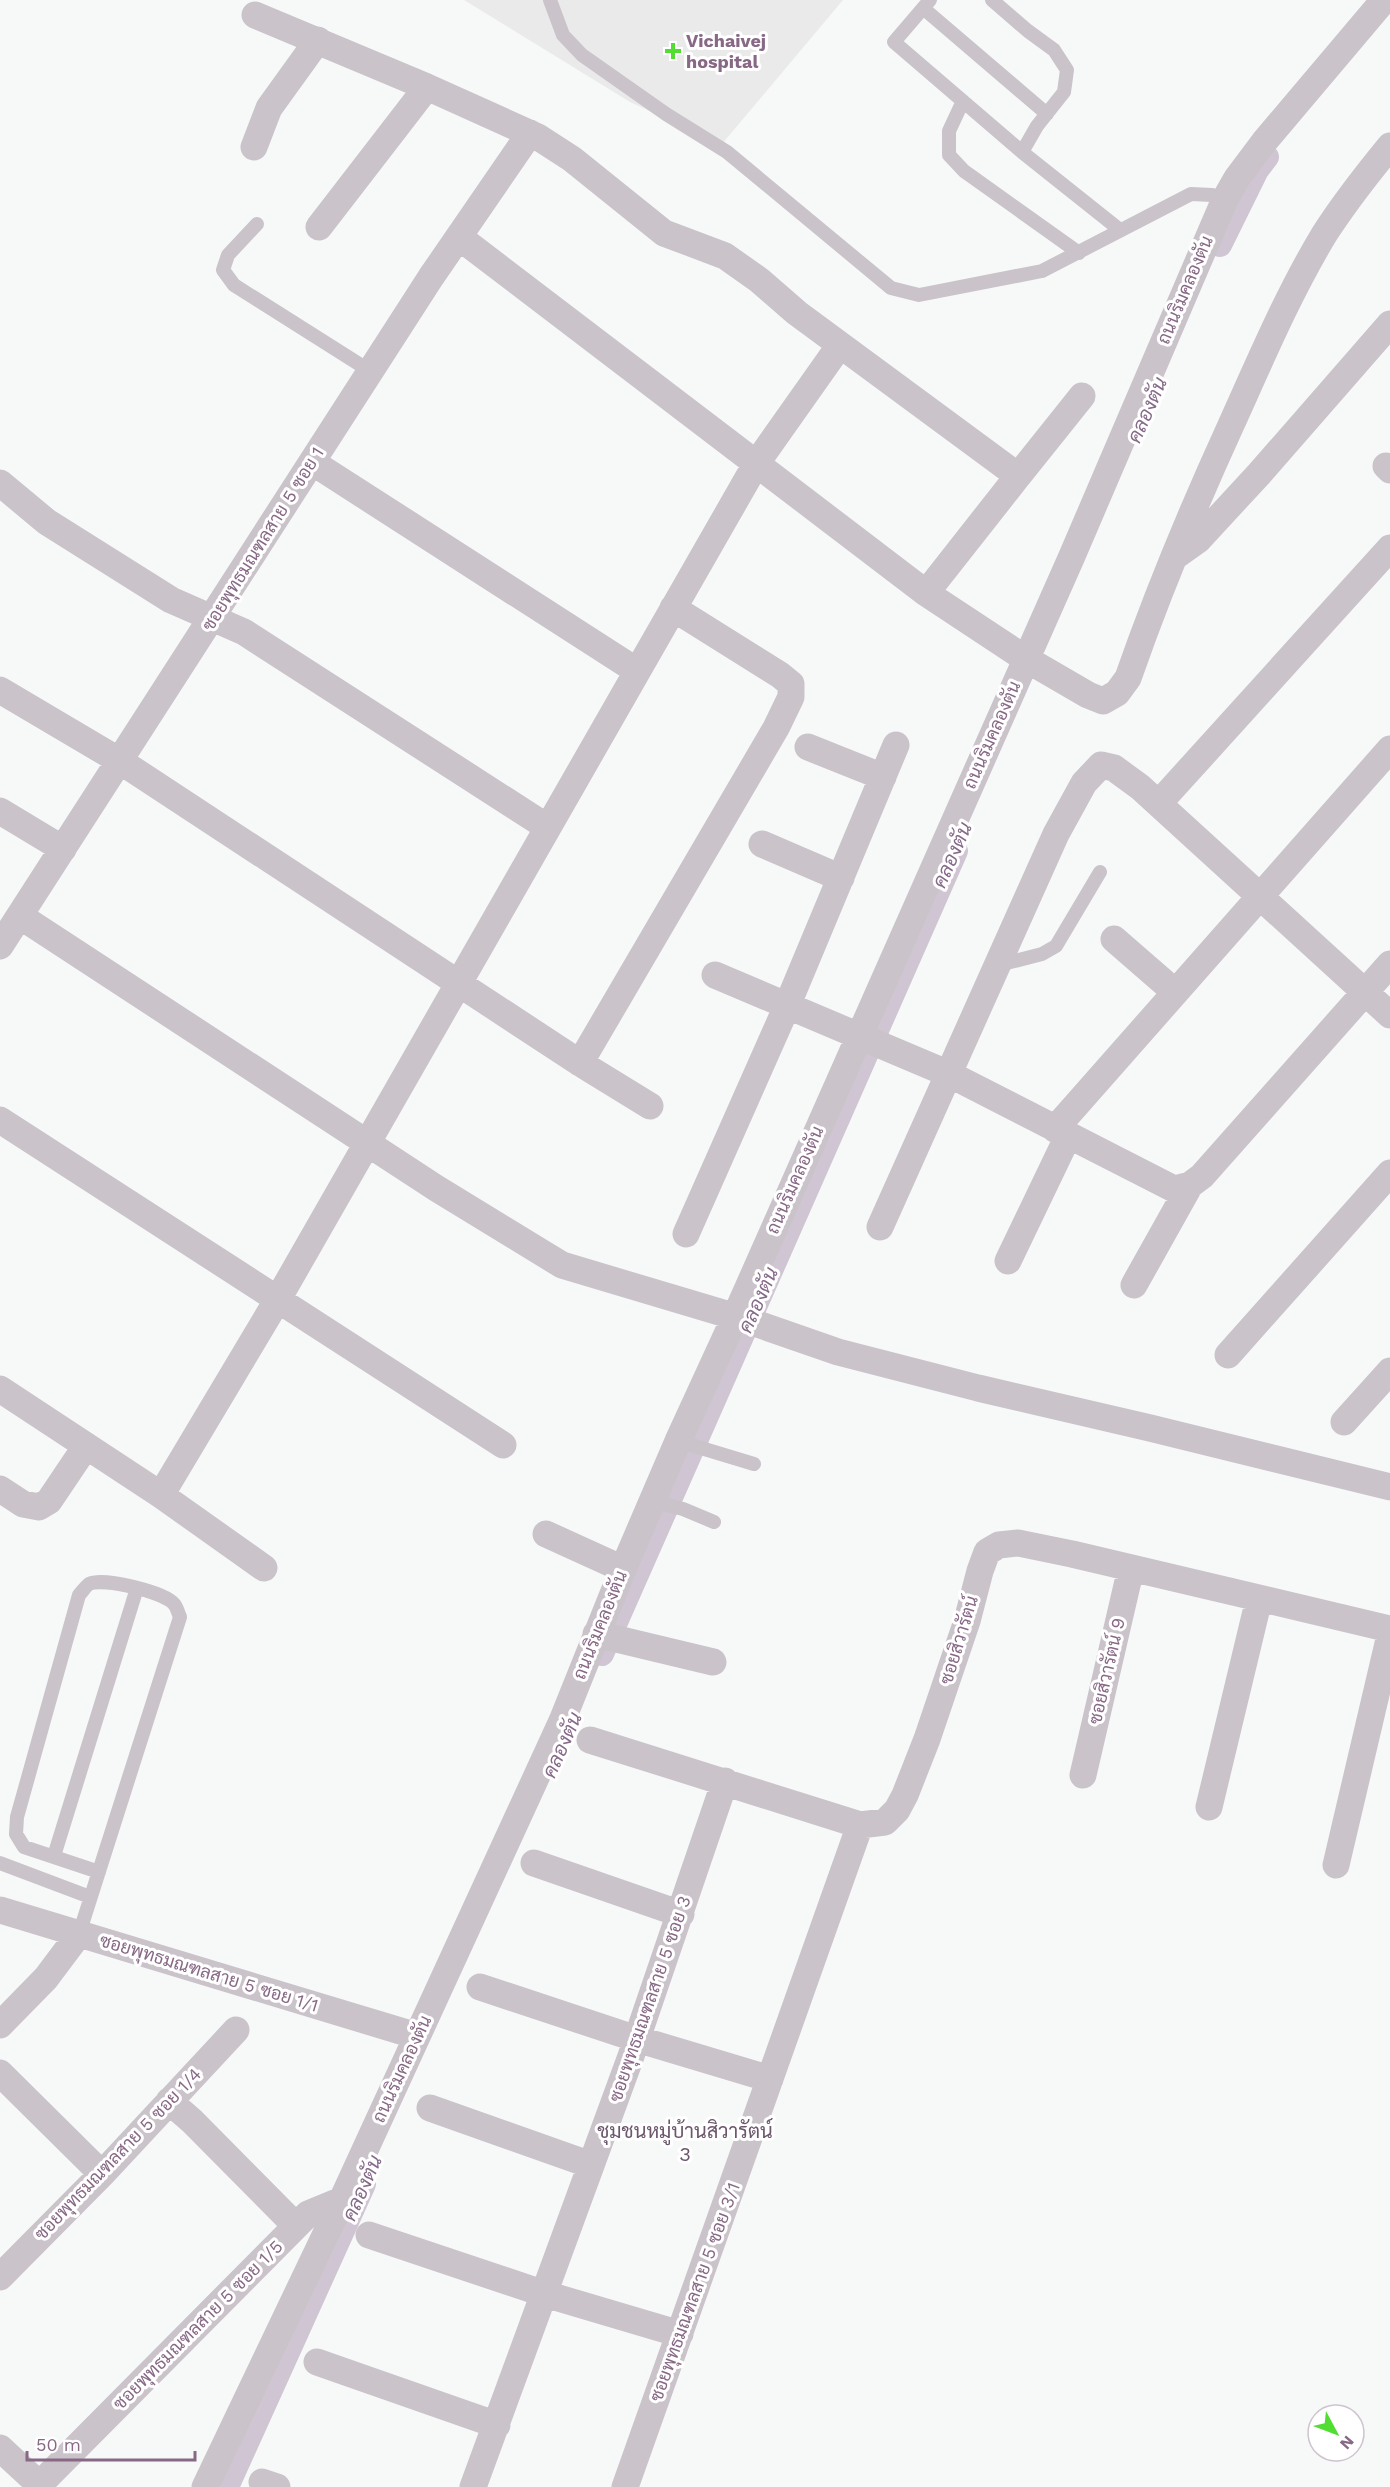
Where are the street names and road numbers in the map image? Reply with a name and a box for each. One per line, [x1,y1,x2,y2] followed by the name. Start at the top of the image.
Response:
[1152,233,1217,347] street label: ถนนริมคลองตัน
[197,443,330,636] street label: ซอยพุทธมณฑลสาย 5 ซอย 1
[958,678,1025,792] street label: ถนนริมคลองตัน
[761,1123,828,1237] street label: ถนนริมคลองตัน
[568,1567,631,1682] street label: ถนนริมคลองตัน
[933,1592,982,1687] street label: ซอยสิวารัตน์
[1082,1615,1129,1726] street label: ซอยสิวารัตน์ 9
[604,1893,697,2105] street label: ซอยพุทธมณฑลสาย 5 ซอย 3
[97,1929,321,2018] street label: ซอยพุทธมณฑลสาย 5 ซอย 1/1
[368,2012,435,2126] street label: ถนนริมคลองตัน
[30,2063,207,2245] street label: ซอยพุทธมณฑลสาย 5 ซอย 1/4
[645,2180,746,2405] street label: ซอยพุทธมณฑลสาย 5 ซอย 3/1
[109,2236,288,2415] street label: ซอยพุทธมณฑลสาย 5 ซอย 1/5

